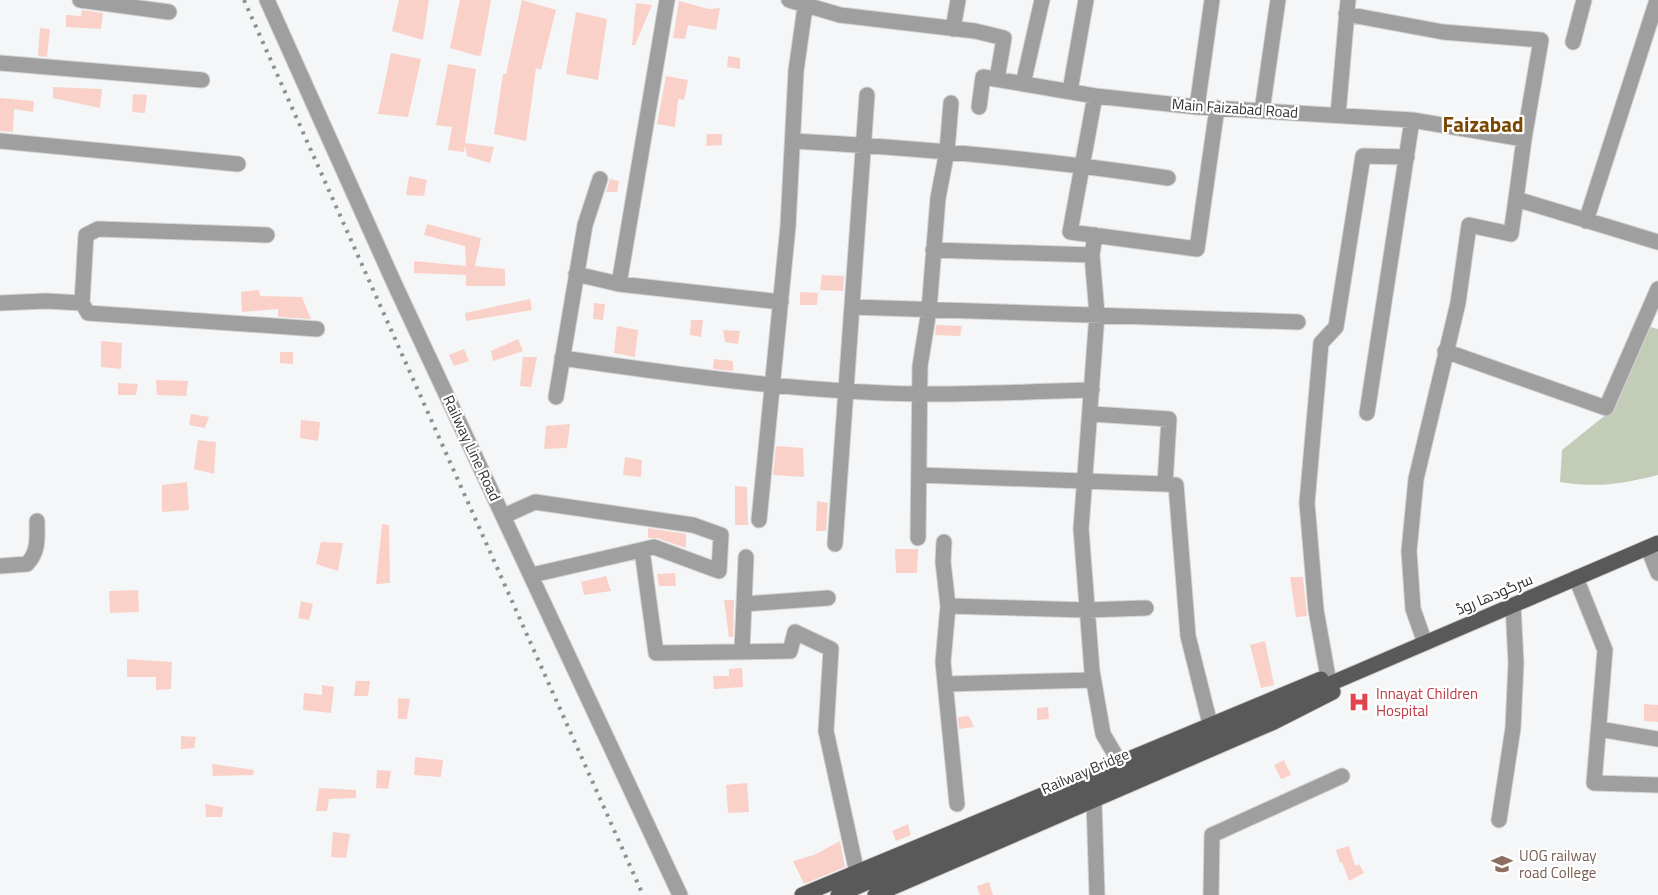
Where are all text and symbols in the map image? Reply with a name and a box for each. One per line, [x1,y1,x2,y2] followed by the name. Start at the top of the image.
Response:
[1171,92,1299,124] street label: Main Faizabad Road
[1443,108,1523,140] district label: Faizabad
[437,391,507,505] street label: Railway Line Road
[1452,567,1536,621] street label: سرگودھا روڈ
[1376,682,1478,722] place label: Innayat Children Hospital
[1347,690,1371,714] hospital icon: Innayat Children Hospital
[1037,742,1133,800] street label: Railway Bridge
[1519,844,1597,884] place label: UOG railway road College
[1490,852,1514,876] school or university icon: UOG railway road College

